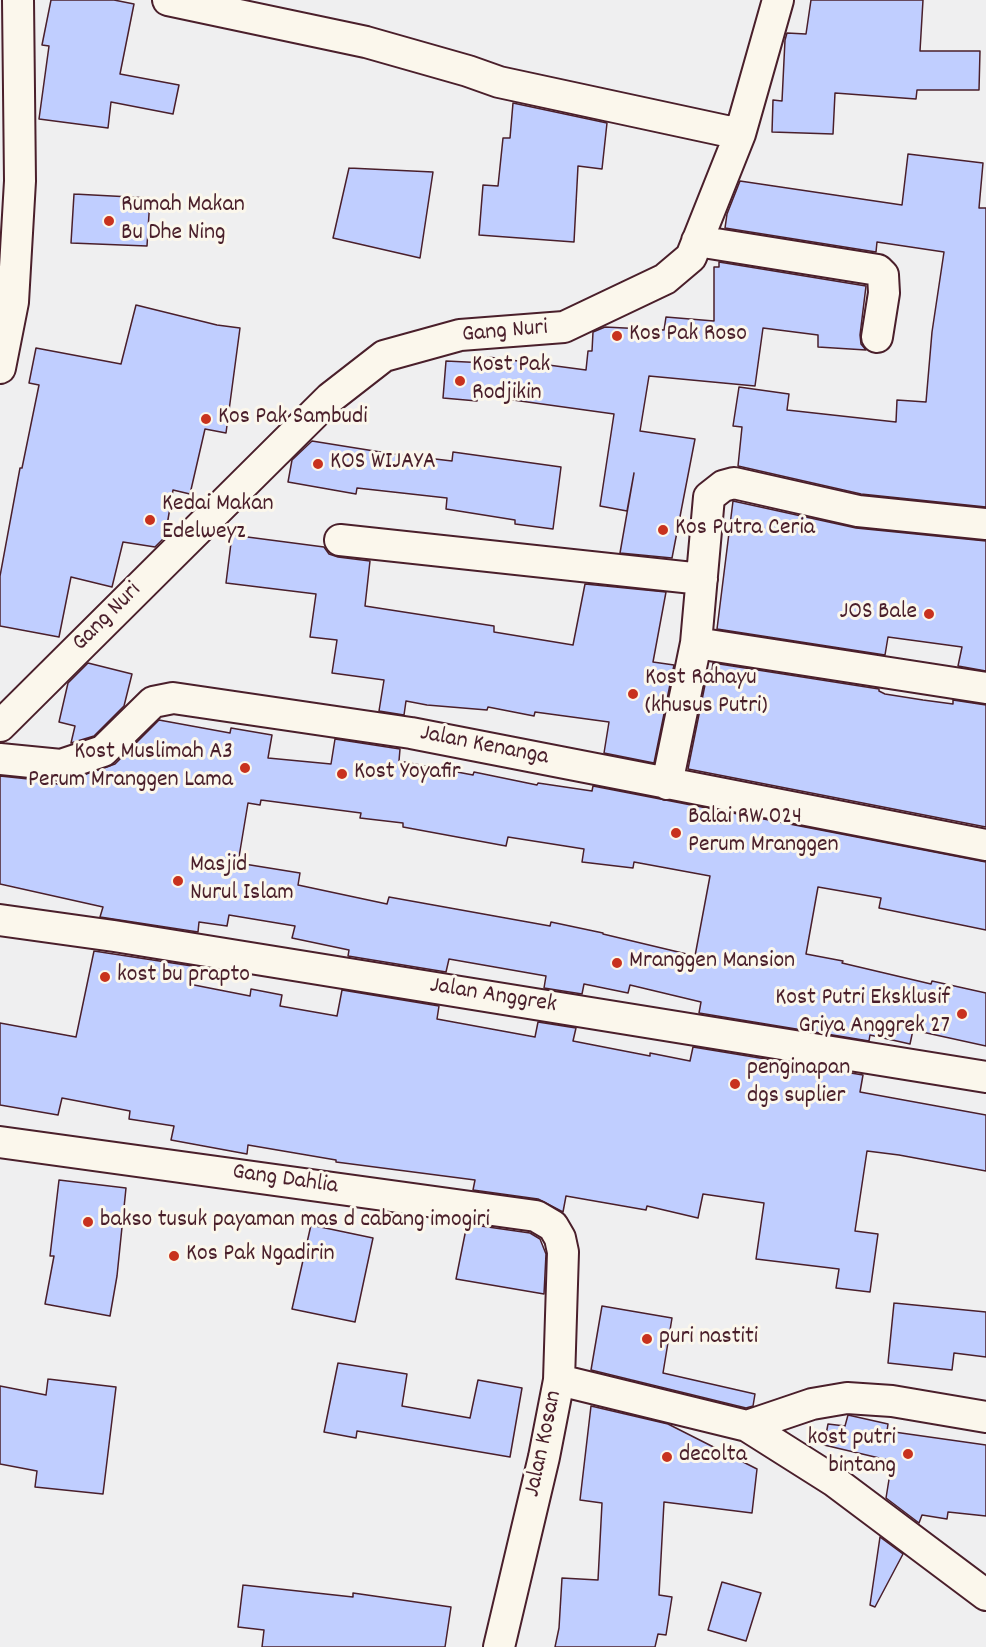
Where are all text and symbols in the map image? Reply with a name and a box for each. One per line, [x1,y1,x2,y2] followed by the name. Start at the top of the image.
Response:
[121,193,245,249] place label: Rumah Makan Bu Dhe Ning
[102,214,116,228] marker: Rumah Makan Bu Dhe Ning
[461,315,549,351] street label: Gang Nuri
[629,322,747,350] place label: Kos Pak Roso
[610,329,624,343] marker: Kos Pak Roso
[472,353,550,409] place label: Kost Pak Rodjikin
[453,374,467,388] marker: Kost Pak Rodjikin
[218,405,368,433] place label: Kos Pak Sambudi
[199,412,213,426] marker: Kos Pak Sambudi
[330,450,436,478] place label: KOS WIJAYA
[311,457,325,471] marker: KOS WIJAYA
[162,492,274,548] place label: Kedai Makan Edelweyz
[143,513,157,527] marker: Kedai Makan Edelweyz
[675,516,815,544] place label: Kos Putra Ceria
[656,523,670,537] marker: Kos Putra Ceria
[67,577,149,659] street label: Gang Nuri
[840,600,917,628] place label: JOS Bale
[922,607,936,621] marker: JOS Bale
[645,666,768,722] place label: Kost Rahayu (khusus Putri)
[626,687,640,701] marker: Kost Rahayu (khusus Putri)
[417,720,551,774] street label: Jalan Kenanga
[28,740,233,796] place label: Kost Muslimah A3 Perum Mranggen Lama
[354,760,461,788] place label: Kost Yoyafir
[238,761,252,775] marker: Kost Muslimah A3 Perum Mranggen Lama
[335,767,349,781] marker: Kost Yoyafir
[688,805,839,861] place label: Balai RW 024 Perum Mranggen
[669,826,683,840] marker: Balai RW 024 Perum Mranggen
[190,853,294,909] place label: Masjid Nurul Islam
[171,874,185,888] marker: Masjid Nurul Islam
[629,949,795,977] place label: Mranggen Mansion
[610,956,624,970] marker: Mranggen Mansion
[117,963,250,991] place label: kost bu prapto
[98,970,112,984] marker: kost bu prapto
[428,973,558,1021] street label: Jalan Anggrek
[775,986,950,1042] place label: Kost Putri Eksklusif Griya Anggrek 27
[955,1007,969,1021] marker: Kost Putri Eksklusif Griya Anggrek 27
[747,1056,850,1112] place label: penginapan dgs suplier
[728,1077,742,1091] marker: penginapan dgs suplier
[230,1159,340,1203] street label: Gang Dahlia
[100,1208,490,1236] place label: bakso tusuk payaman mas d cabang imogiri
[81,1215,95,1229] marker: bakso tusuk payaman mas d cabang imogiri
[186,1242,335,1270] place label: Kos Pak Ngadirin
[167,1249,181,1263] marker: Kos Pak Ngadirin
[659,1325,758,1353] place label: puri nastiti
[640,1332,654,1346] marker: puri nastiti
[520,1388,570,1500] street label: Jalan Kosan
[807,1426,896,1482] place label: kost putri bintang
[679,1443,747,1471] place label: decolta
[901,1447,915,1461] marker: kost putri bintang
[660,1450,674,1464] marker: decolta

